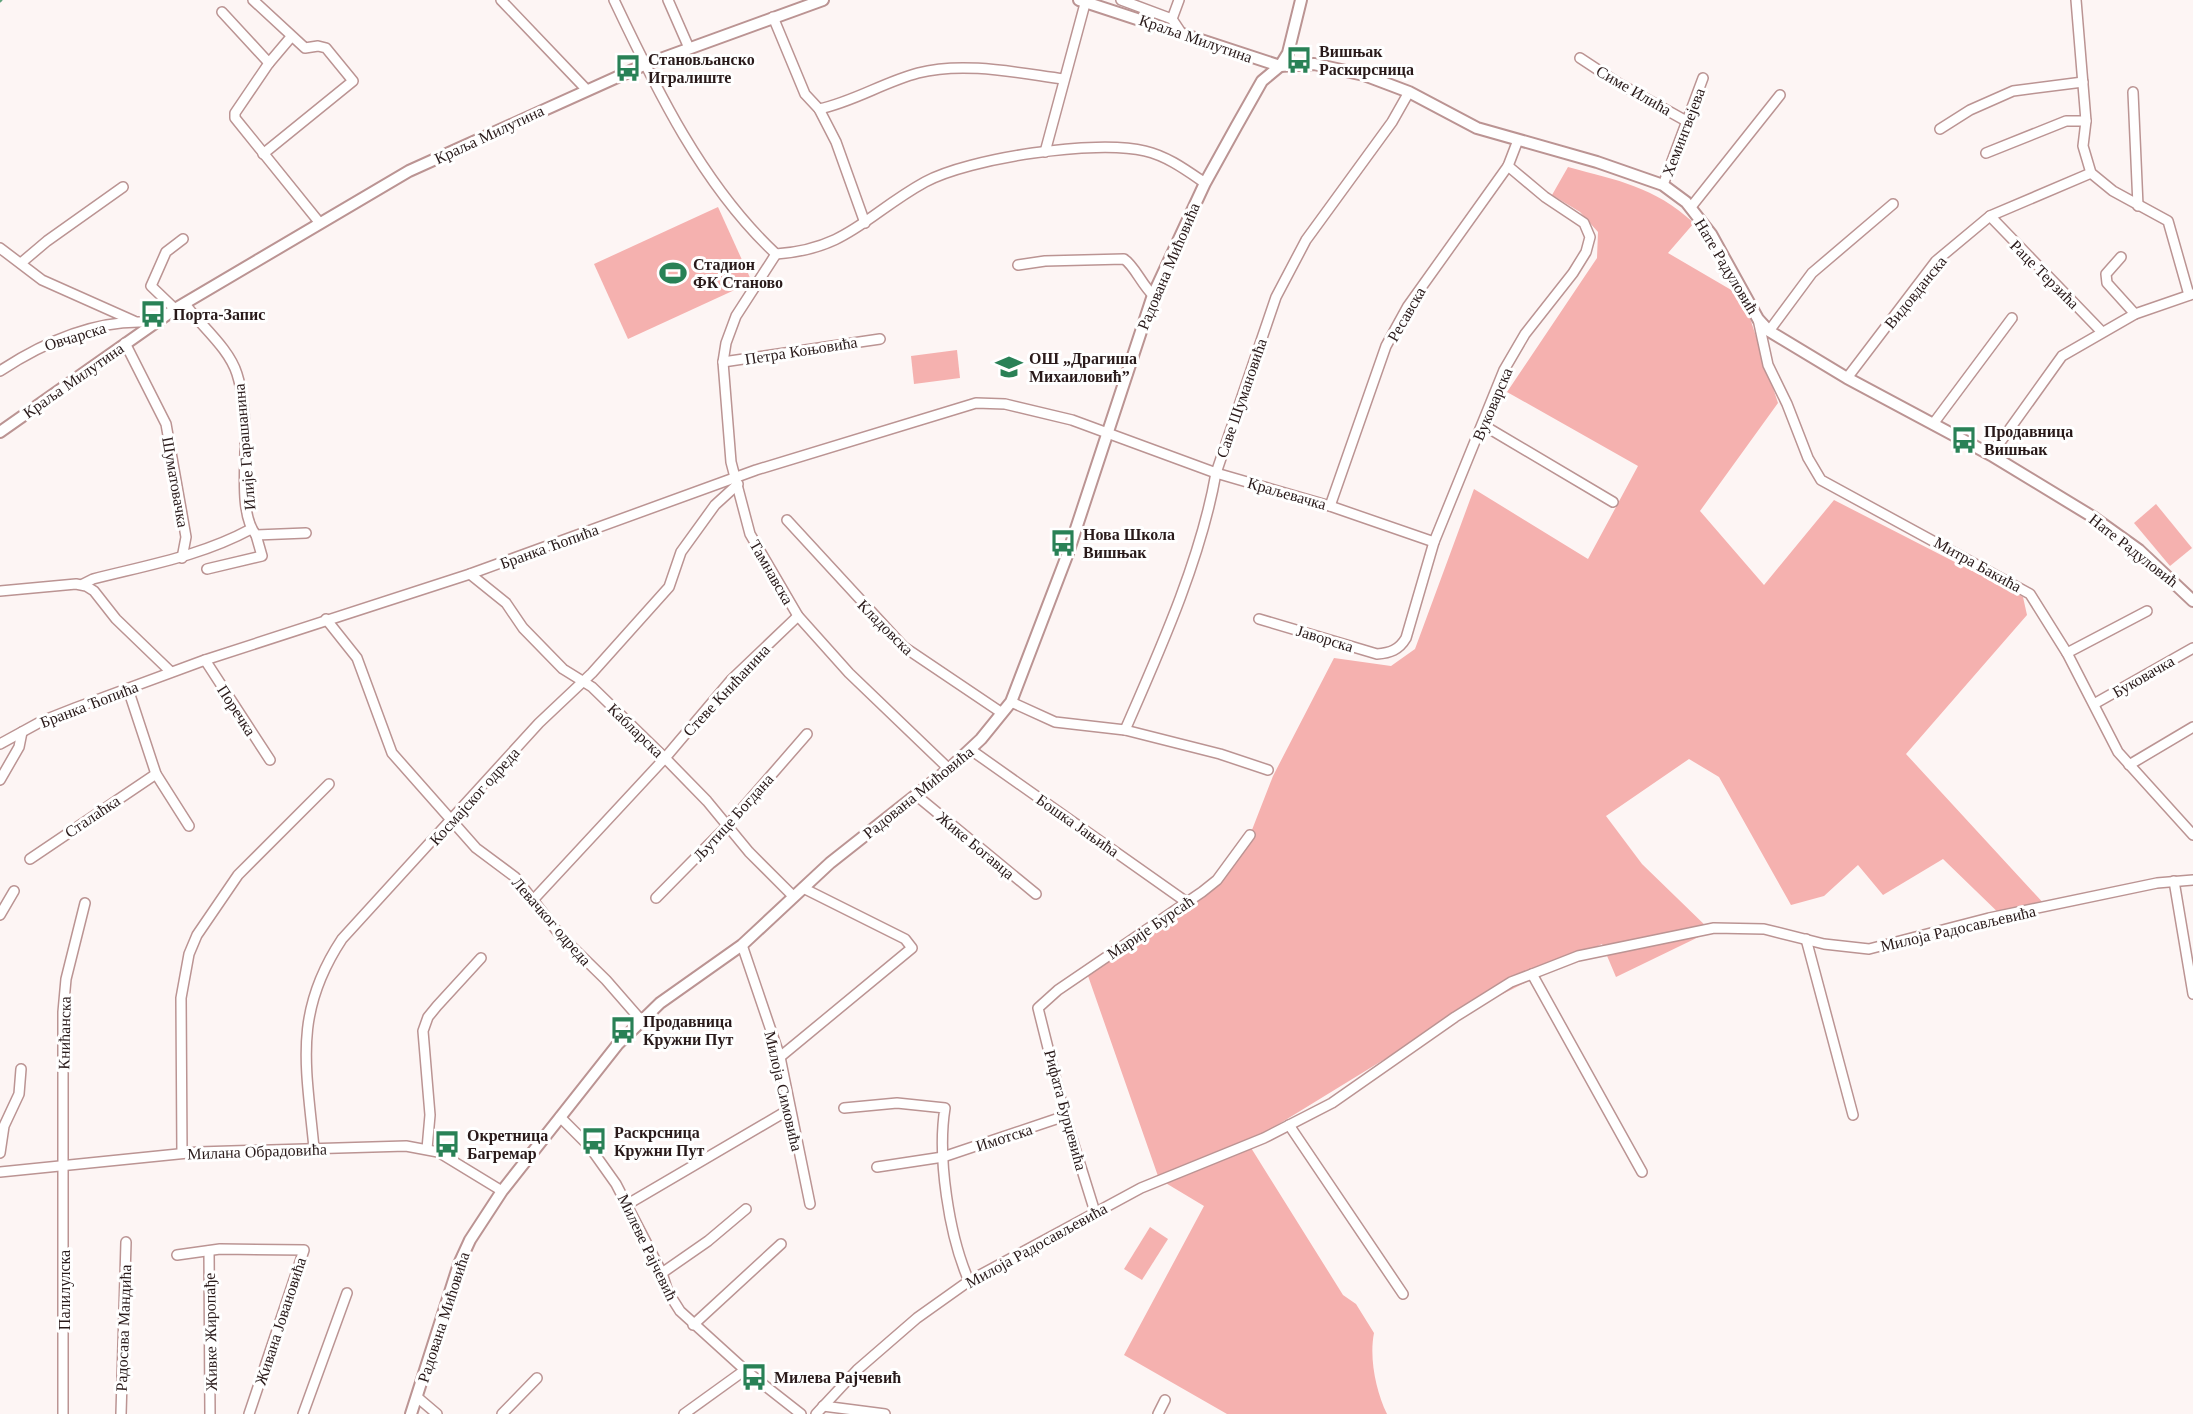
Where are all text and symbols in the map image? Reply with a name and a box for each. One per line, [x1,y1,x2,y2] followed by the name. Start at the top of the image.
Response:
[1137,11,1255,67] street label: Краља Милутина
[1319,43,1414,79] place label: Вишњак Раскирсница
[1284,45,1314,75] bus stop icon: Вишњак Раскирсница
[648,51,755,87] place label: Становљанско Игралиште
[613,53,643,83] bus stop icon: Становљанско Игралиште
[1593,62,1674,119] street label: Симе Илића
[1659,86,1709,179] street label: Хемингвејева
[432,102,547,168] street label: Краља Милутина
[1134,200,1204,333] street label: Радована Мићовића
[1691,216,1762,317] street label: Нате Радуловић
[2006,236,2083,313] street label: Раце Терзића
[1881,253,1950,333] street label: Видовданска
[693,256,783,291] place label: Стадион ФК Станово
[658,258,688,288] sports icon: Стадион ФК Станово
[1384,284,1429,344] street label: Ресавска
[138,299,168,329] bus stop icon: Порта-Запис
[173,306,265,324] place label: Порта-Запис
[42,319,108,355] street label: Овчарска
[744,333,859,369] street label: Петра Коњовића
[1213,336,1271,460] street label: Саве Шумановића
[20,339,127,422] street label: Краља Милутина
[1029,350,1137,385] place label: ОШ „Драгиша Михаиловић”
[994,352,1024,382] school or university icon: ОШ „Драгиша Михаиловић”
[1469,365,1516,444] street label: Вуковарска
[230,383,259,511] street label: Илије Гарашанина
[1984,423,2073,458] place label: Продавница Вишњак
[1949,425,1979,455] bus stop icon: Продавница Вишњак
[158,435,192,529] street label: Шуматовачка
[1245,474,1328,514] street label: Краљевачка
[2085,510,2181,591] street label: Нате Радуловић
[498,521,601,573] street label: Бранка Ћопића
[1083,526,1175,561] place label: Нова Школа Вишњак
[1048,528,1078,558] bus stop icon: Нова Школа Вишњак
[1931,534,2024,596] street label: Митра Бакића
[746,537,797,607] street label: Тамнавска
[854,596,917,659] street label: Кладовска
[1294,622,1355,656] street label: Јаворска
[680,641,773,740] street label: Стеве Книћанина
[2109,652,2178,702] street label: Буковачка
[38,678,141,732] street label: Бранка Ћопића
[213,682,259,739] street label: Поречка
[604,700,667,762] street label: Кабларска
[860,743,977,843] street label: Радована Мићовића
[426,744,523,849] street label: Космајског одреда
[690,770,778,865] street label: Љутице Богдана
[1033,791,1122,860] street label: Бошка Јањића
[62,792,123,841] street label: Сталаћка
[933,808,1018,883] street label: Жике Богавца
[508,874,594,969] street label: Левачког одреда
[1104,892,1197,963] street label: Марије Бурсаћ
[1879,902,2038,956] street label: Милоја Радосављевића
[55,996,74,1070] street label: Книћанска
[643,1013,734,1049] place label: Продавница Кружни Пут
[608,1015,638,1045] bus stop icon: Продавница Кружни Пут
[760,1029,806,1153] street label: Милоја Симовића
[1040,1048,1090,1173] street label: Рифата Бурџевића
[974,1120,1035,1155] street label: Имотска
[614,1124,705,1160] place label: Раскрсница Кружни Пут
[579,1126,609,1156] bus stop icon: Раскрсница Кружни Пут
[467,1127,548,1163] place label: Окретница Багремар
[432,1129,462,1159] bus stop icon: Окретница Багремар
[187,1141,327,1163] street label: Милана Обрадовића
[614,1191,681,1304] street label: Милеве Рајчевић
[963,1200,1110,1292] street label: Милоја Радосављевића
[56,1250,74,1330] street label: Палилулска
[414,1250,474,1385] street label: Радована Мићовића
[252,1255,309,1387] street label: Живана Јовановића
[113,1264,135,1392] street label: Радосава Мандића
[201,1273,221,1391] street label: Живке Жиропађе
[739,1362,769,1392] bus stop icon: Милева Рајчевић
[774,1369,901,1387] place label: Милева Рајчевић

